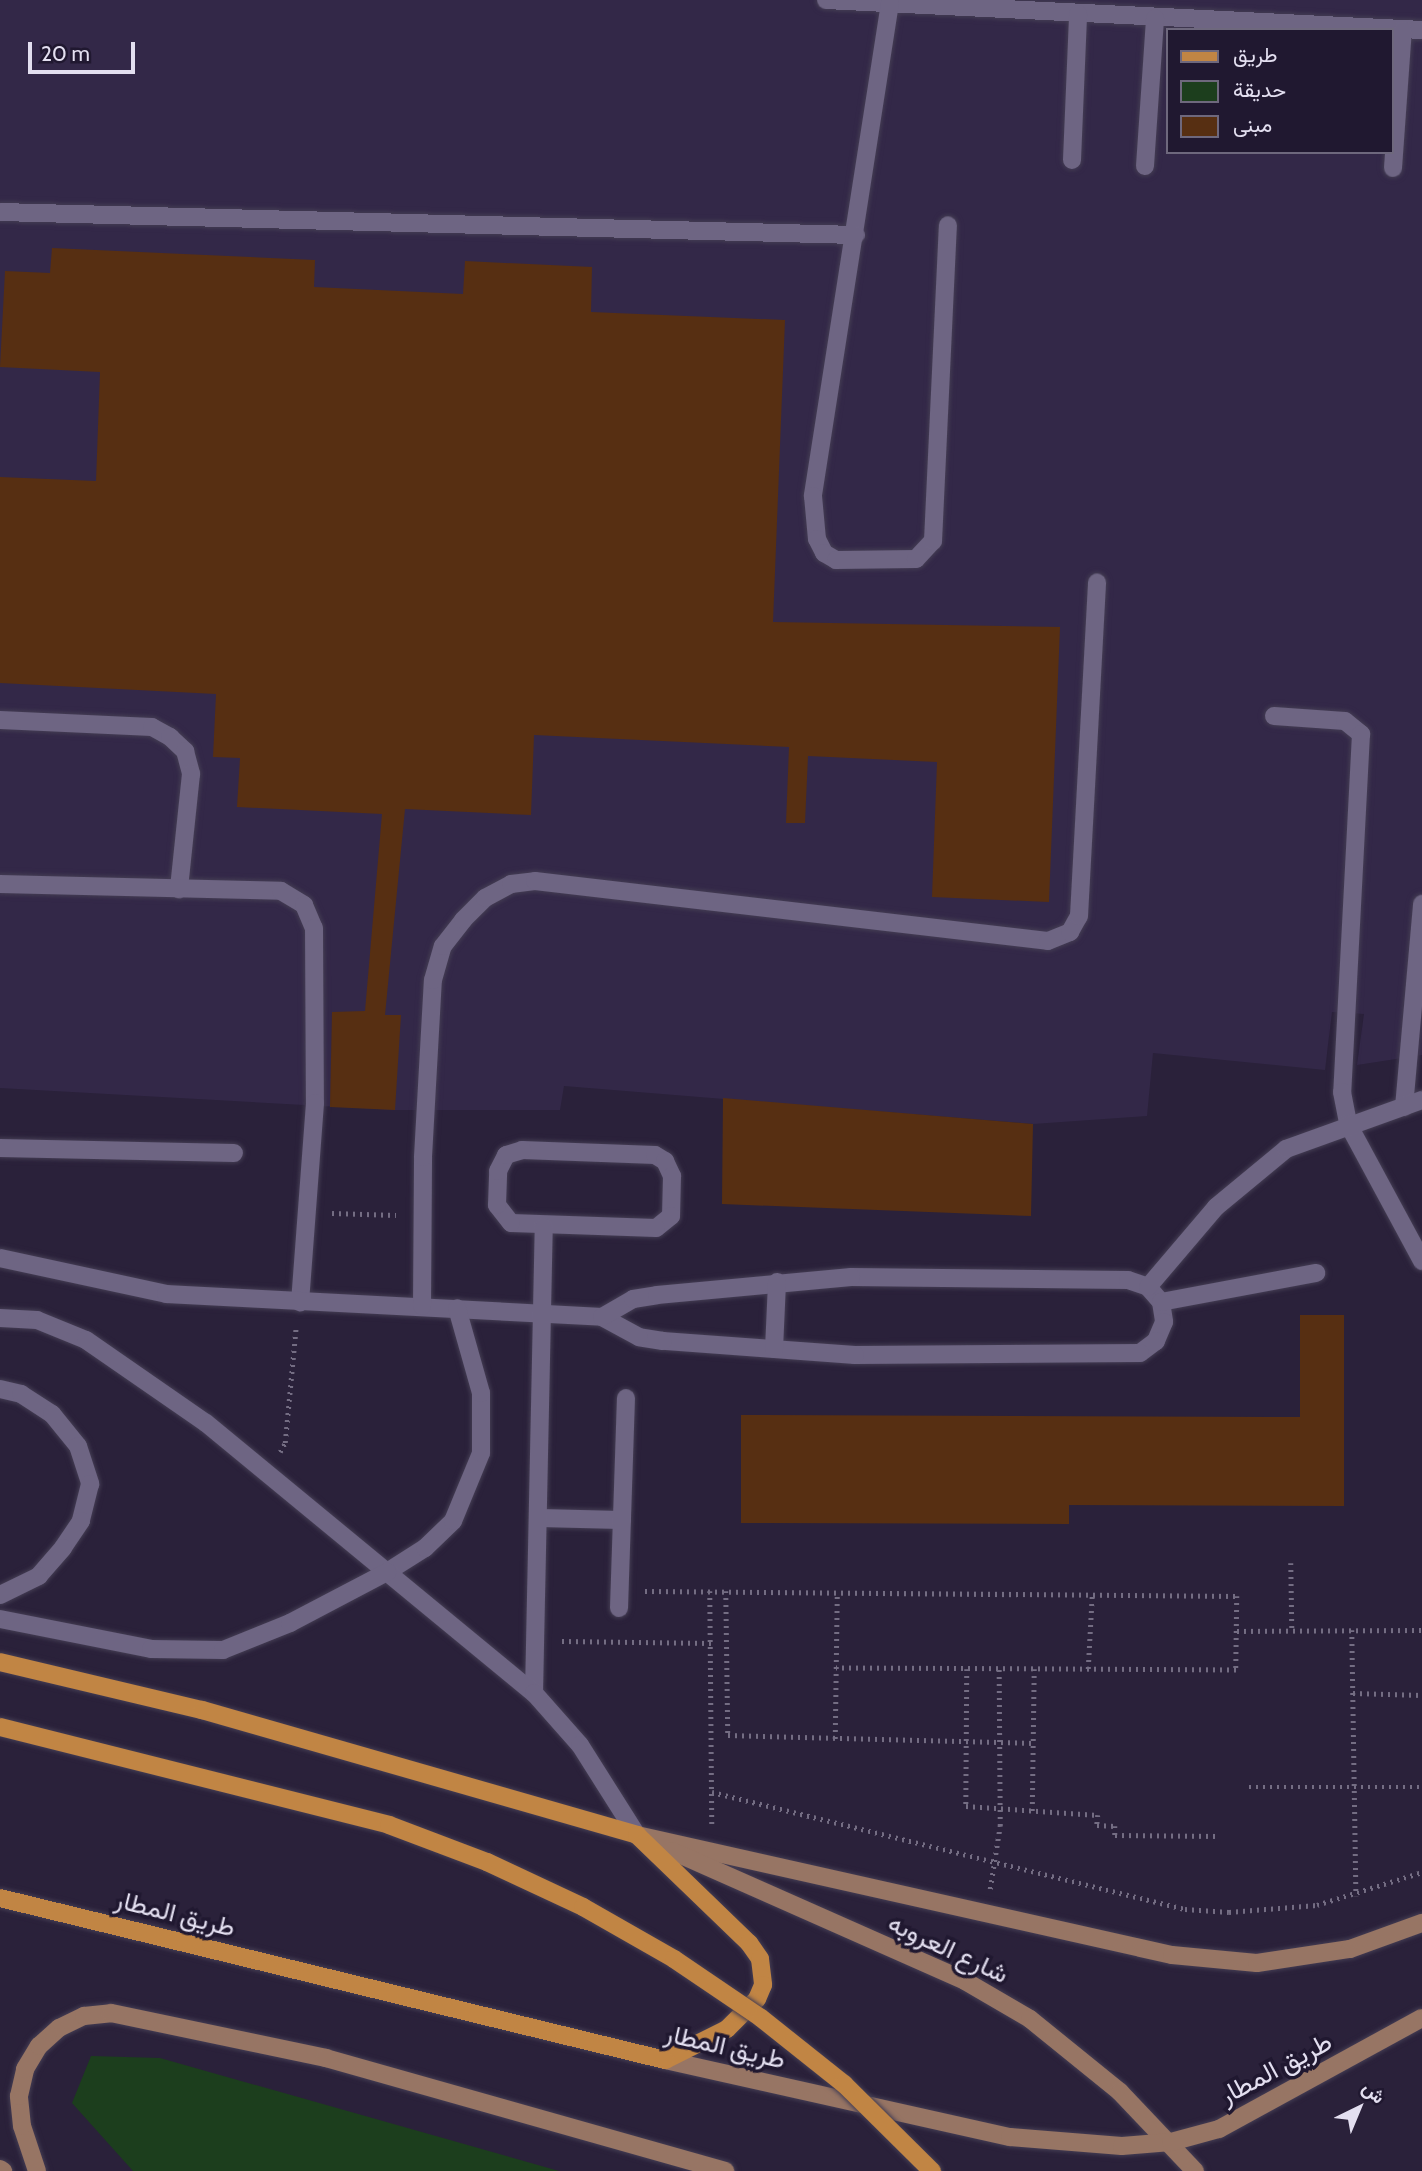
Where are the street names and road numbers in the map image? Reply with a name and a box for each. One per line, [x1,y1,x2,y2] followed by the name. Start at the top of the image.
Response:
[112,1884,238,1944] street label: طريق المطار
[883,1908,1013,1990] street label: شارع العروبه
[662,2018,788,2076] street label: طريق المطار
[1215,2026,1337,2112] street label: طريق المطار

